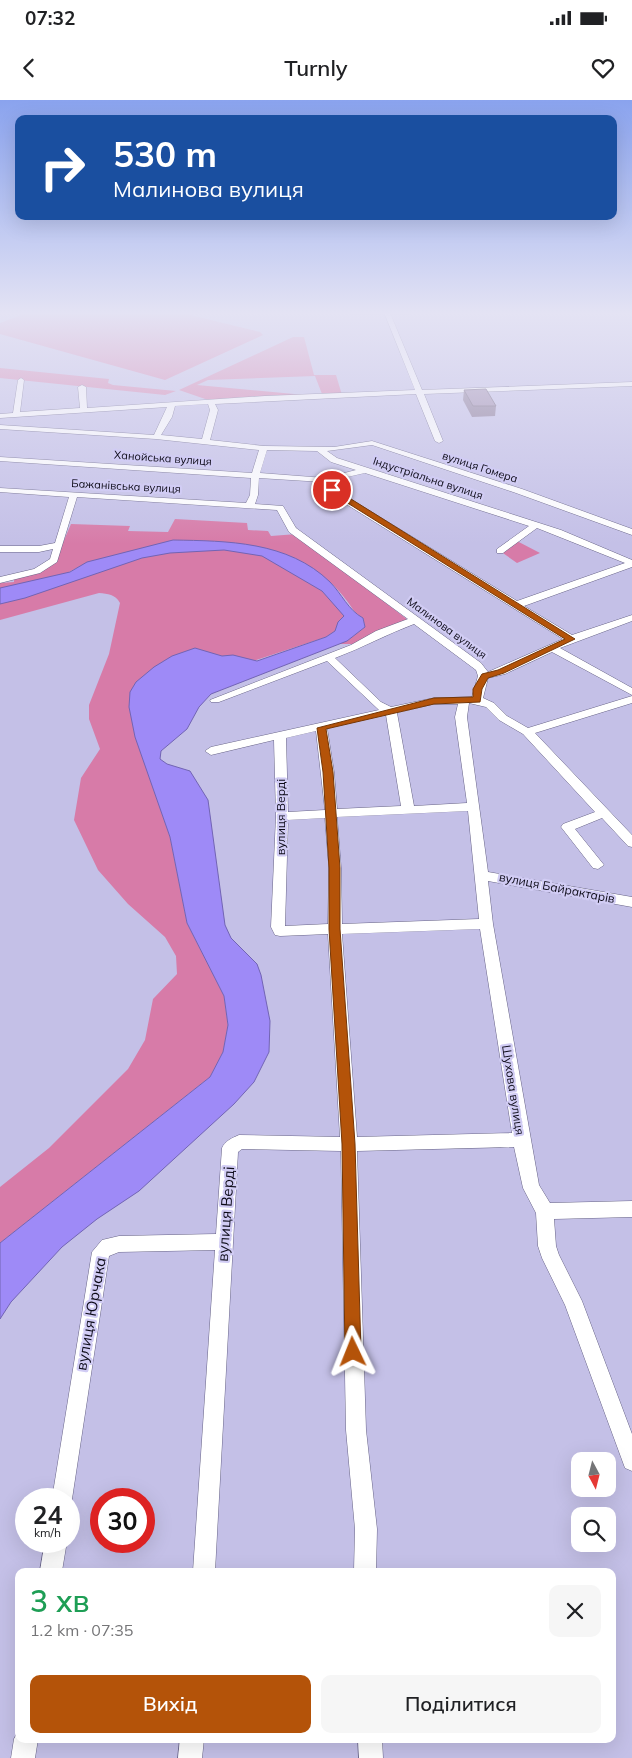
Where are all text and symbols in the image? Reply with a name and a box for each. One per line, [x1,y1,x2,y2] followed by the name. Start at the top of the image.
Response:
[25,6,75,30] text: 07:32
[15,54,43,82] icon: back
[284,54,348,82] text: Turnly
[589,54,617,82] icon: heart
[113,132,217,176] text: 530 m
[30,135,95,200] icon: right
[113,175,304,203] text: Малинова вулиця
[114,448,212,468] street label: Ханойська вулиця
[441,448,519,486] street label: вулиця Гомера
[371,454,485,502] street label: Індустріальна вулиця
[311,469,353,511] pin
[71,476,181,496] street label: Бажанівська вулиця
[318,476,346,504] icon: arrive
[404,594,490,662] street label: Малинова вулиця
[273,779,288,855] street label: вулиця Верді
[498,869,616,906] street label: вулиця Байрактарів
[499,1044,528,1136] street label: Шухова вулиця
[213,1166,238,1262] street label: вулиця Верді
[71,1256,110,1372] street label: вулиця Юрчака
[326,1325,378,1377] position arrow
[571,1452,616,1498] north arrow
[571,1452,616,1552] map controls
[90,1488,155,1553] speed limit sign: 30
[32,1499,63,1530] text: 24
[571,1507,616,1552] button: search
[34,1525,61,1540] text: km/h
[30,1582,90,1620] text: 3 хв
[549,1585,601,1637] button: close
[30,1620,133,1640] text: 1.2 km · 07:35
[30,1675,311,1733] button: Вихід
[321,1675,601,1733] button: Поділитися

